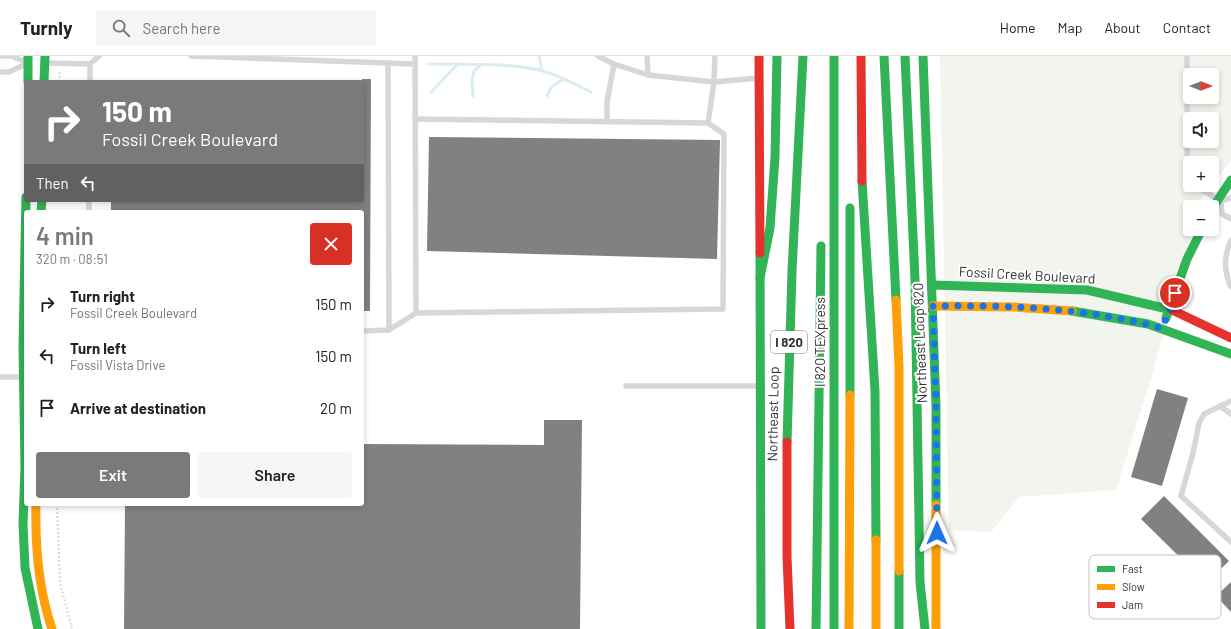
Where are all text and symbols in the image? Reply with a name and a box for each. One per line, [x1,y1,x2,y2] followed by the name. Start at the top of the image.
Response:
[96,10,376,46] search box
[20,16,72,39] text: Turnly
[110,17,132,39] icon: search
[142,19,220,37] text: Search here
[1000,19,1036,36] text: Home
[1058,19,1082,36] text: Map
[1104,19,1141,36] text: About
[1163,19,1211,36] text: Contact
[1183,68,1219,104] north arrow
[1183,68,1219,236] map controls
[102,94,172,128] text: 150 m
[36,96,88,148] icon: right
[1183,112,1219,148] button: sound
[102,128,278,150] text: Fossil Creek Boulevard
[1183,156,1219,192] button: +
[77,172,99,194] icon: left
[36,174,69,192] text: Then
[1183,200,1219,236] button: −
[36,221,94,250] text: 4 min
[310,223,352,265] button: close
[36,251,108,267] text: 320 m · 08:51
[958,262,1096,287] street label: Fossil Creek Boulevard
[1158,276,1192,310] pin
[909,282,930,404] street label: Northeast Loop 820
[1164,282,1186,304] icon: arrive
[70,287,135,305] text: Turn right
[36,293,58,315] icon: right
[315,295,352,313] text: 150 m
[811,297,828,387] street label: I 820 TEXpress
[70,305,197,321] text: Fossil Creek Boulevard
[771,331,807,353] road number: I 820
[70,339,126,357] text: Turn left
[36,345,58,367] icon: left
[315,347,352,365] text: 150 m
[70,357,165,373] text: Fossil Vista Drive
[763,366,782,462] street label: Northeast Loop
[36,397,58,419] icon: arrive
[70,399,206,417] text: Arrive at destination
[320,399,352,417] text: 20 m
[36,452,190,498] button: Exit
[198,452,352,498] button: Share
[916,512,958,554] position arrow
[1089,555,1221,619] legend
[1122,562,1143,575] text: Fast
[1122,580,1145,593] text: Slow
[1122,598,1143,611] text: Jam

